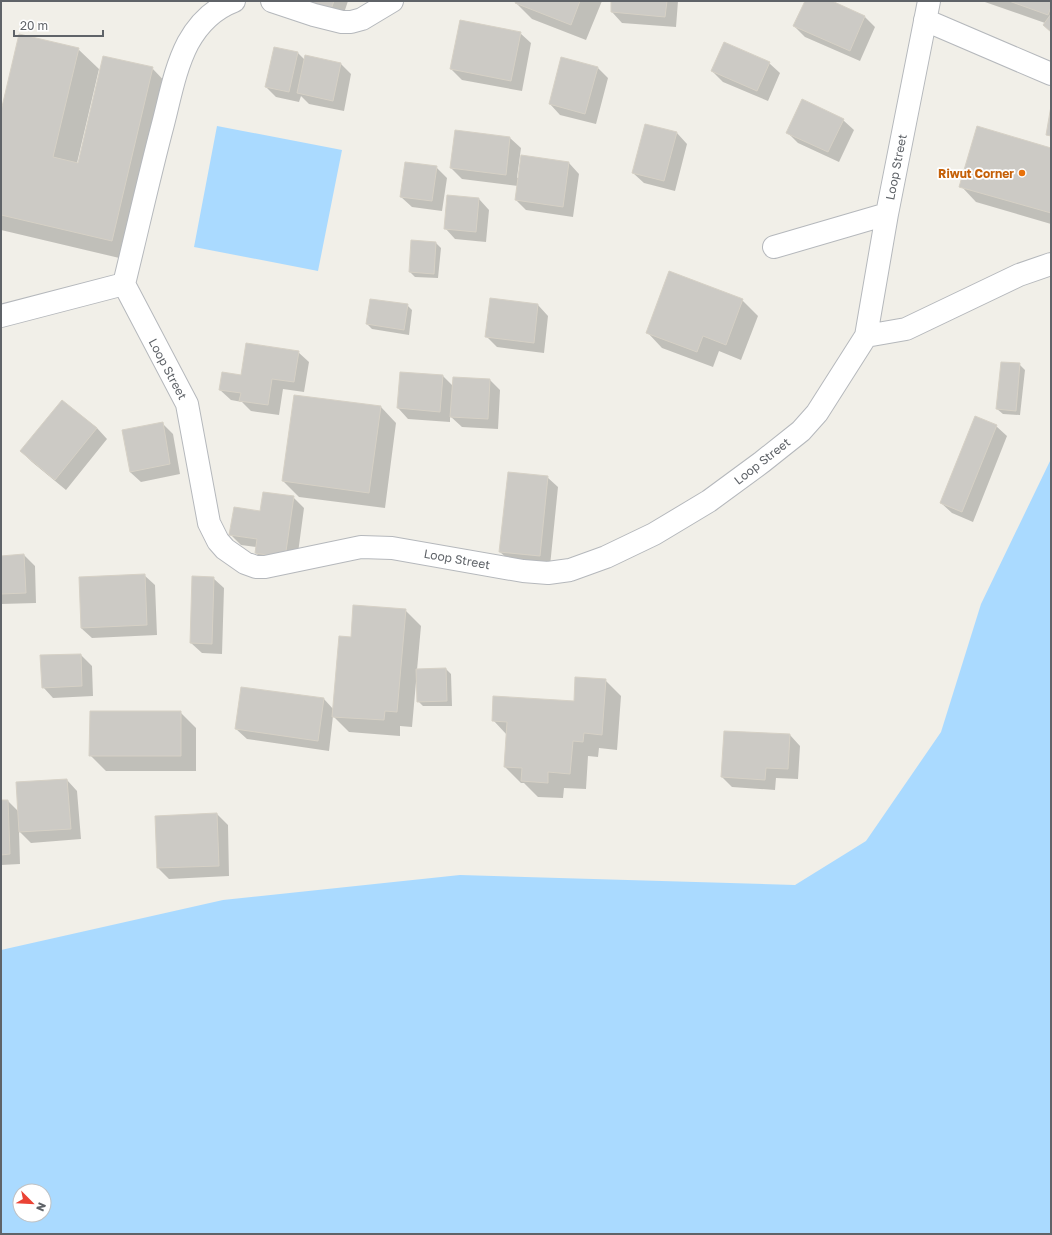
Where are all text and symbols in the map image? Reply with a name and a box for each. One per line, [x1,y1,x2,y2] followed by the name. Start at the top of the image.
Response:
[14,12,103,38] scale bar
[20,18,48,33] text: 20 m
[882,132,910,201] street label: Loop Street
[938,166,1014,181] place label: Riwut Corner
[1017,168,1027,178] marker: Riwut Corner
[146,336,190,402] street label: Loop Street
[731,434,793,488] street label: Loop Street
[423,546,491,572] street label: Loop Street
[12,1183,52,1223] north arrow
[34,1201,49,1214] text: N

